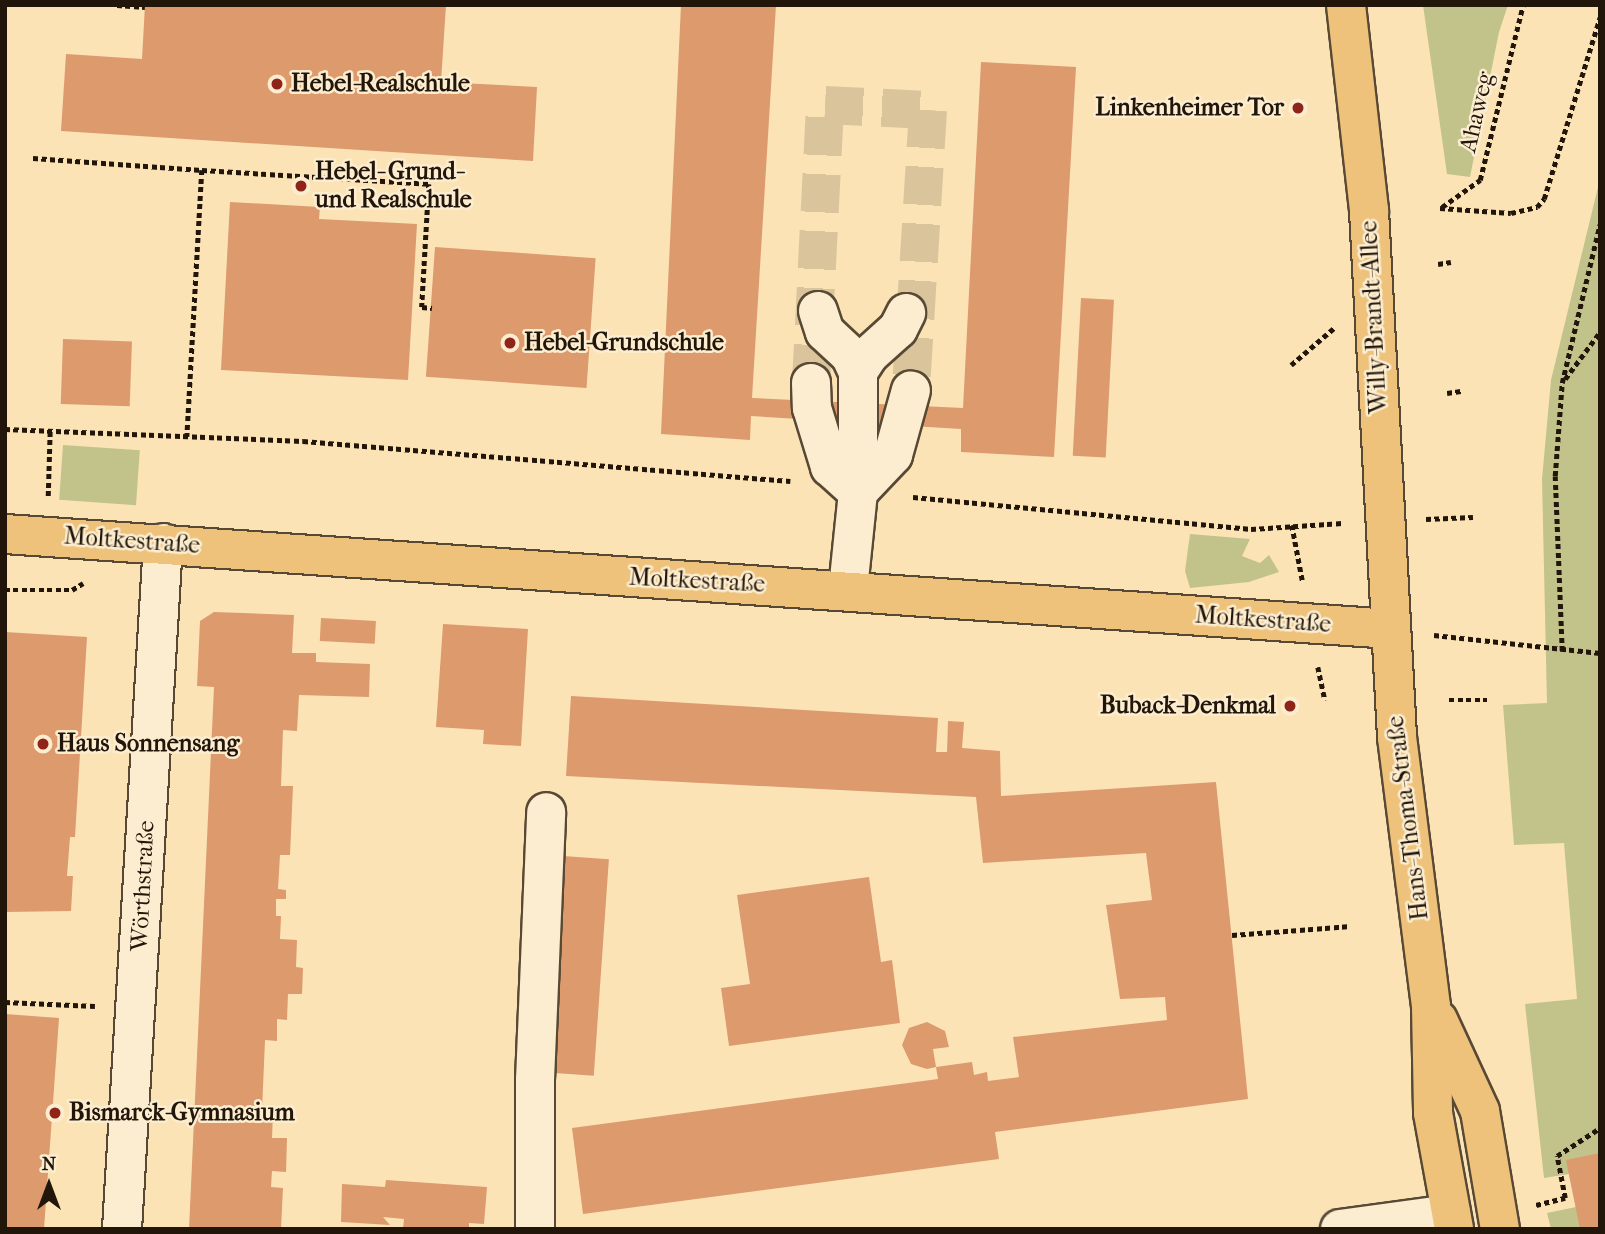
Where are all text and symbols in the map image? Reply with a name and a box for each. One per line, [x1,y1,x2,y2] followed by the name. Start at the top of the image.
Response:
[1454,69,1500,155] street label: Ahaweg
[291,70,470,98] place label: Hebel-Realschule
[269,76,285,92] marker: Hebel-Realschule
[1095,94,1284,122] place label: Linkenheimer Tor
[1290,100,1306,116] marker: Linkenheimer Tor
[315,158,472,214] place label: Hebel- Grund- und Realschule
[293,178,309,194] marker: Hebel- Grund- und Realschule
[1355,220,1393,414] street label: Willy-Brandt-Allee
[524,329,724,357] place label: Hebel-Grundschule
[502,335,518,351] marker: Hebel-Grundschule
[63,522,201,560] street label: Moltkestraße
[628,563,766,599] street label: Moltkestraße
[1194,601,1332,639] street label: Moltkestraße
[1100,692,1276,720] place label: Buback-Denkmal
[1282,698,1298,714] marker: Buback-Denkmal
[1381,714,1435,922] street label: Hans-Thoma-Straße
[57,730,239,758] place label: Haus Sonnensang
[35,736,51,752] marker: Haus Sonnensang
[125,820,161,952] street label: Wörthstraße
[69,1099,295,1127] place label: Bismarck-Gymnasium
[47,1105,63,1121] marker: Bismarck-Gymnasium
[14,1150,84,1220] north arrow
[42,1153,56,1175] text: N

